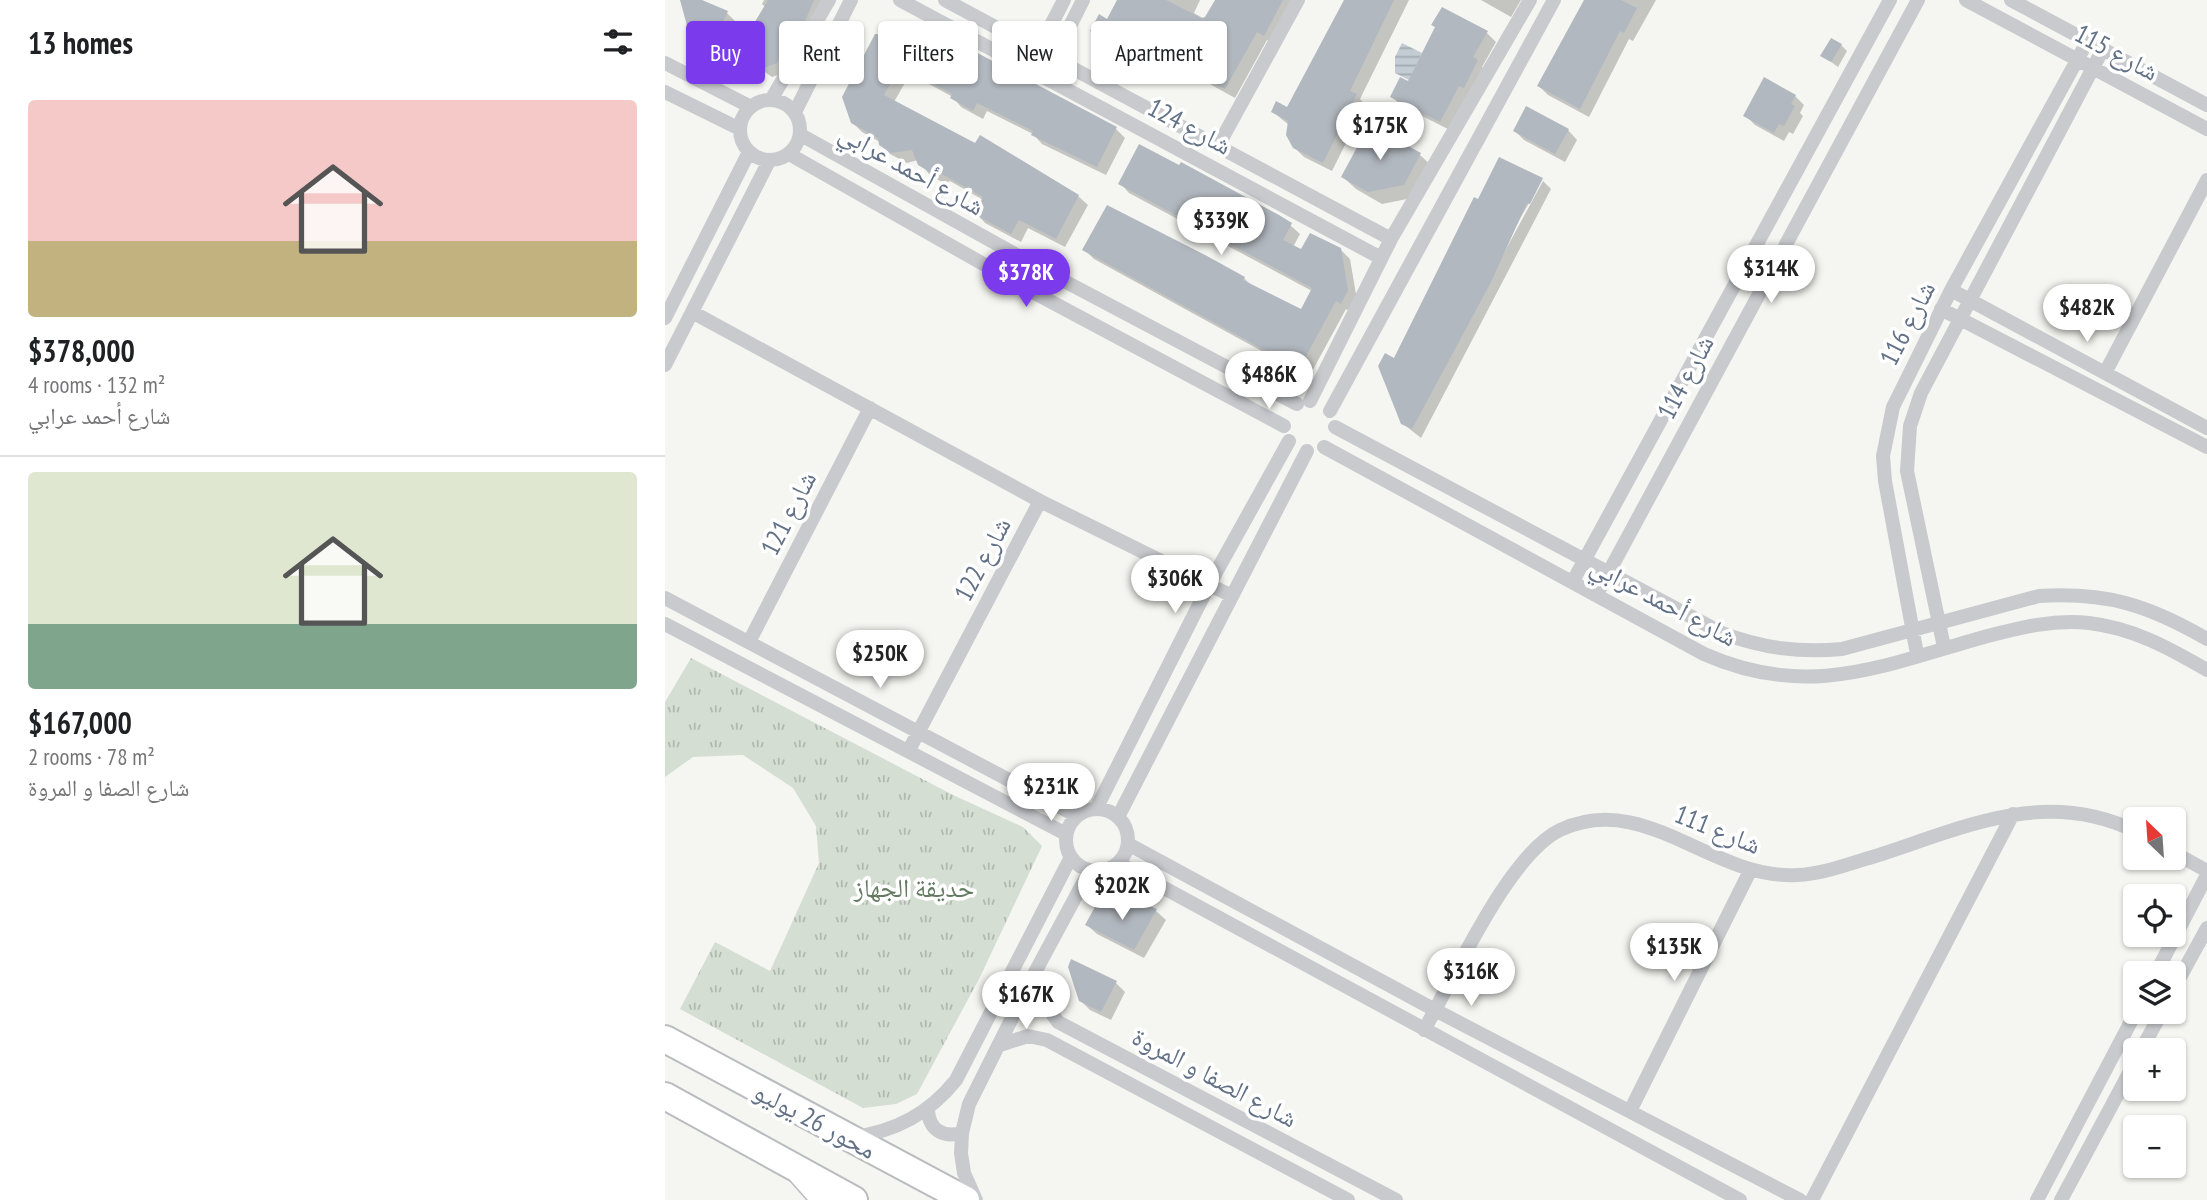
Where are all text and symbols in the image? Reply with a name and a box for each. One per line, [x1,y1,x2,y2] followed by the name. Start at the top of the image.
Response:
[2069,16,2165,88] street label: شارع 115
[686,21,765,84] chip: Buy
[779,21,864,84] chip: Rent
[878,21,978,84] chip: Filters
[992,21,1077,84] chip: New
[1091,21,1227,84] chip: Apartment
[28,23,133,62] text: 13 homes
[599,23,637,61] icon: filters
[1142,90,1238,162] street label: شارع 124
[1331,102,1429,162] pin: $175K
[1352,110,1408,139] text: $175K
[831,116,990,227] street label: شارع أحمد عرابي
[270,146,396,272] icon: home
[1172,198,1270,257] pin: $339K
[1193,205,1249,234] text: $339K
[1722,246,1820,305] pin: $314K
[977,250,1075,309] pin: $378K
[1743,253,1799,282] text: $314K
[998,257,1054,286] text: $378K
[1872,275,1942,371] street label: شارع 116
[2038,284,2136,344] pin: $482K
[2059,292,2115,321] text: $482K
[1649,329,1721,425] street label: شارع 114
[28,331,135,370] text: $378,000
[1220,352,1318,411] pin: $486K
[1241,359,1297,388] text: $486K
[28,370,165,399] text: 4 rooms · 132 m²
[28,401,171,430] text: شارع أحمد عرابي
[753,465,823,561] street label: شارع 121
[946,511,1018,607] street label: شارع 122
[270,518,396,644] icon: home
[1583,549,1743,657] street label: شارع أحمد عرابي
[1126,556,1224,615] pin: $306K
[1147,563,1203,592] text: $306K
[831,630,929,690] pin: $250K
[852,638,908,667] text: $250K
[28,703,132,742] text: $167,000
[28,742,155,771] text: 2 rooms · 78 m²
[1002,764,1100,823] pin: $231K
[1023,771,1079,800] text: $231K
[28,773,189,802] text: شارع الصفا و المروة
[1670,797,1766,861] street label: شارع 111
[2123,807,2186,870] north arrow
[2123,807,2186,1178] map controls
[1073,862,1171,922] pin: $202K
[1094,870,1150,899] text: $202K
[853,871,974,904] park label: حديقة الجهاز
[2123,884,2186,947] button: locate
[1625,923,1723,983] pin: $135K
[1646,931,1702,960] text: $135K
[1422,948,1520,1008] pin: $316K
[1443,956,1499,985] text: $316K
[2123,961,2186,1024] button: layers
[977,972,1075,1031] pin: $167K
[998,979,1054,1008] text: $167K
[1127,1020,1303,1134] street label: شارع الصفا و المروة
[2123,1038,2186,1101] button: +
[748,1074,882,1166] street label: محور 26 يوليو
[2123,1115,2186,1178] button: −

